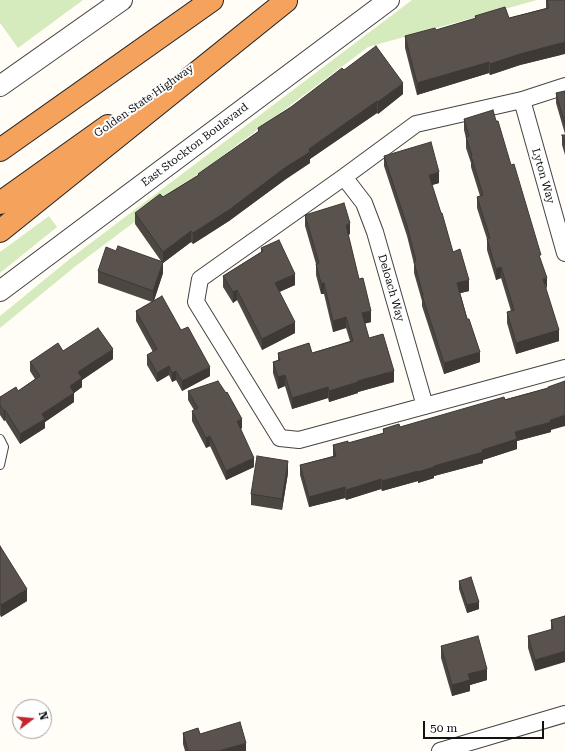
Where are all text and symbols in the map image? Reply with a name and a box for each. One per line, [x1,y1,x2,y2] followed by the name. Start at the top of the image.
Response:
[92,62,196,140] street label: Golden State Highway
[139,100,251,190] street label: East Stockton Boulevard
[529,147,557,205] street label: Lyton Way
[375,253,407,323] street label: Deloach Way
[12,699,52,739] north arrow
[36,710,50,722] text: N
[425,713,546,739] scale bar
[430,721,457,735] text: 50 m

